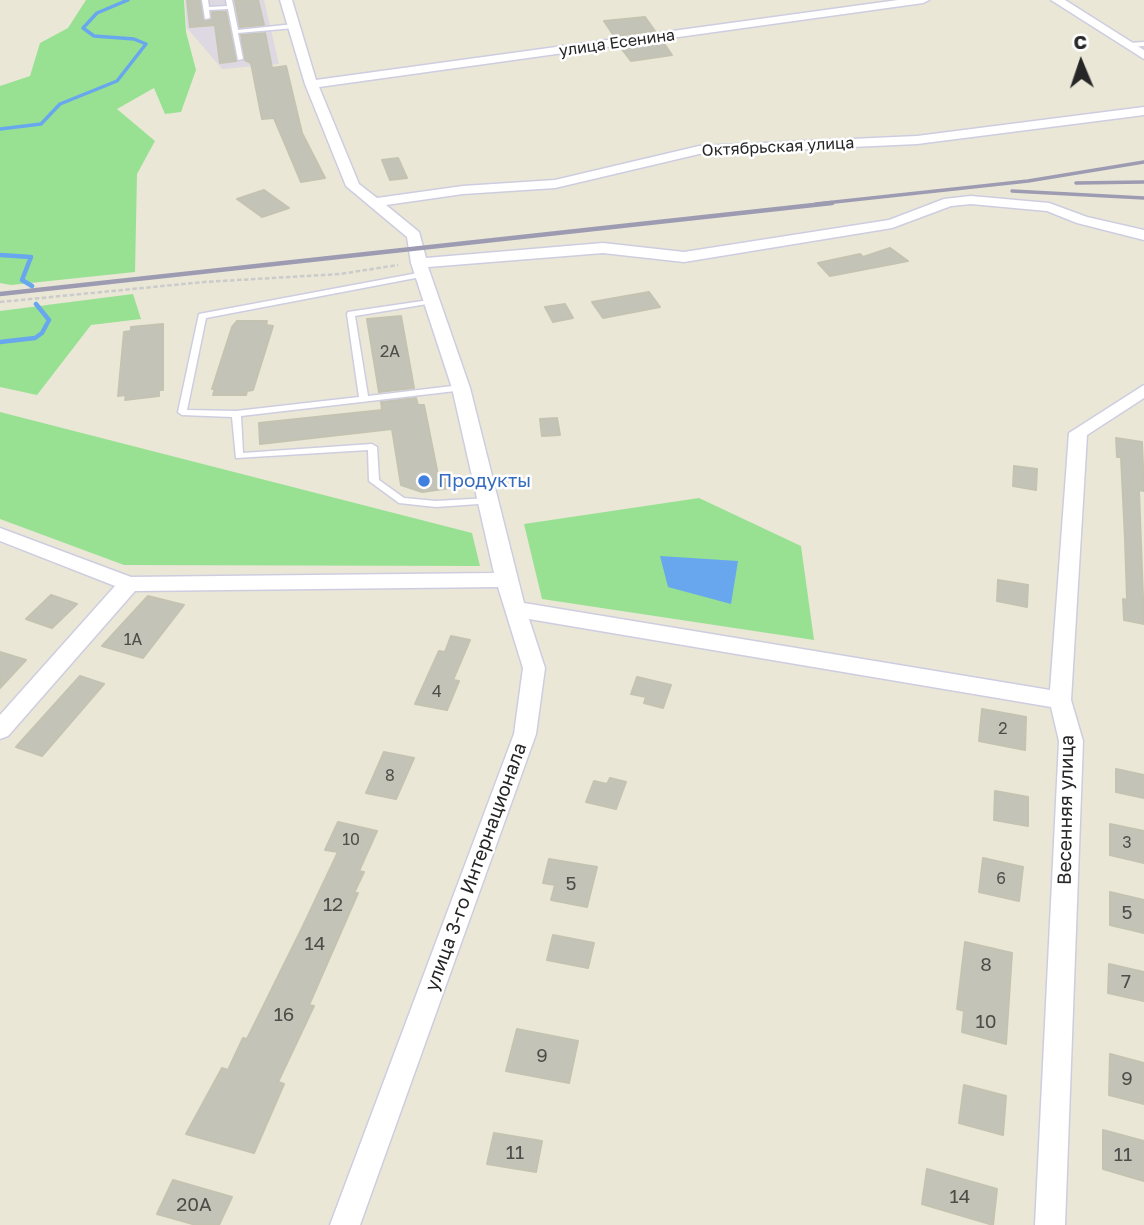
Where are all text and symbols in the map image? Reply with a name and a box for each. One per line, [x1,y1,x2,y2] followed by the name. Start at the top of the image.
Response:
[558,25,676,61] street label: улица Есенина
[1046,28,1116,98] north arrow
[1073,30,1087,53] text: С
[701,133,855,161] street label: Октябрьская улица
[380,342,400,362] house number: 2А
[438,470,531,492] place label: Продукты
[416,473,432,489] marker: Продукты
[124,630,142,650] house number: 1А
[432,682,442,702] house number: 4
[998,719,1008,739] house number: 2
[1053,735,1079,885] street label: Весенняя улица
[420,740,532,994] street label: улица 3-го Интернационала
[385,766,395,786] house number: 8
[342,830,360,850] house number: 10
[1122,833,1132,853] house number: 3
[996,869,1006,889] house number: 6
[565,873,577,895] house number: 5
[323,894,343,916] house number: 12
[1121,902,1133,924] house number: 5
[305,933,325,955] house number: 14
[980,954,992,976] house number: 8
[1121,971,1131,993] house number: 7
[274,1004,294,1026] house number: 16
[976,1011,996,1033] house number: 10
[536,1045,548,1067] house number: 9
[1121,1068,1133,1090] house number: 9
[506,1142,524,1164] house number: 11
[1114,1144,1132,1166] house number: 11
[950,1186,970,1208] house number: 14
[176,1194,212,1216] house number: 20А

